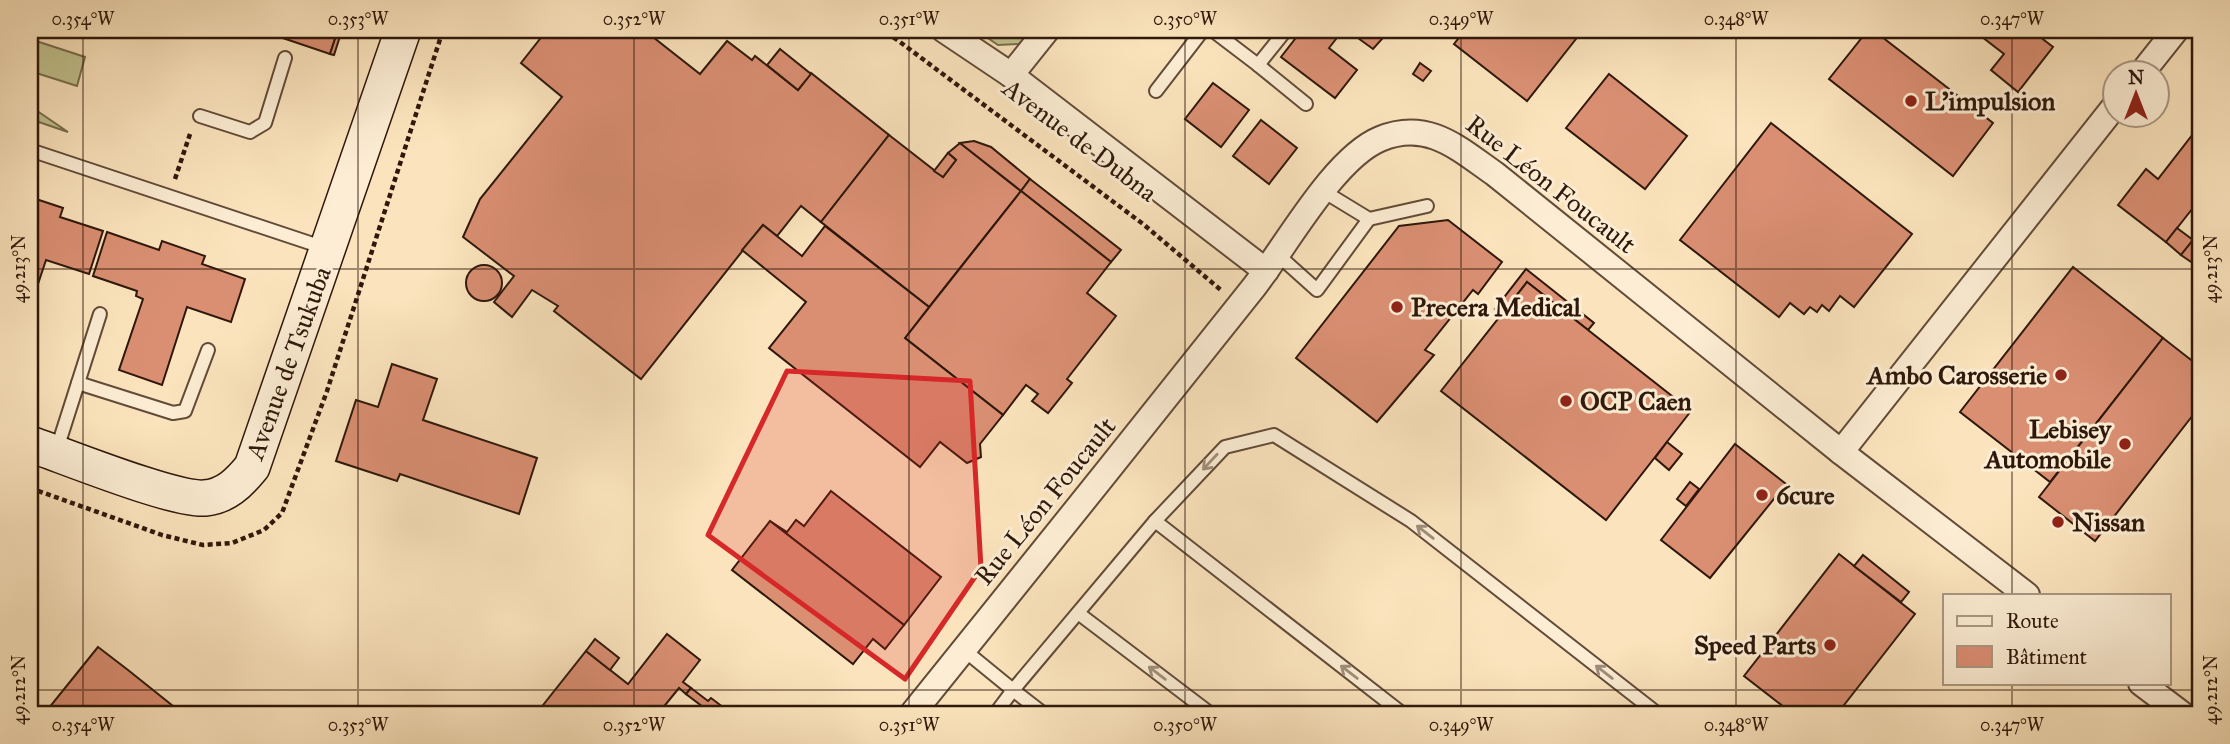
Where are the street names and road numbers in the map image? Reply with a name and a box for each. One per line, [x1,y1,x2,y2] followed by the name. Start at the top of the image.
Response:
[996,71,1164,208] street label: Avenue de Dubna
[1460,108,1642,260] street label: Rue Léon Foucault
[238,262,338,465] street label: Avenue de Tsukuba
[967,411,1123,591] street label: Rue Léon Foucault

